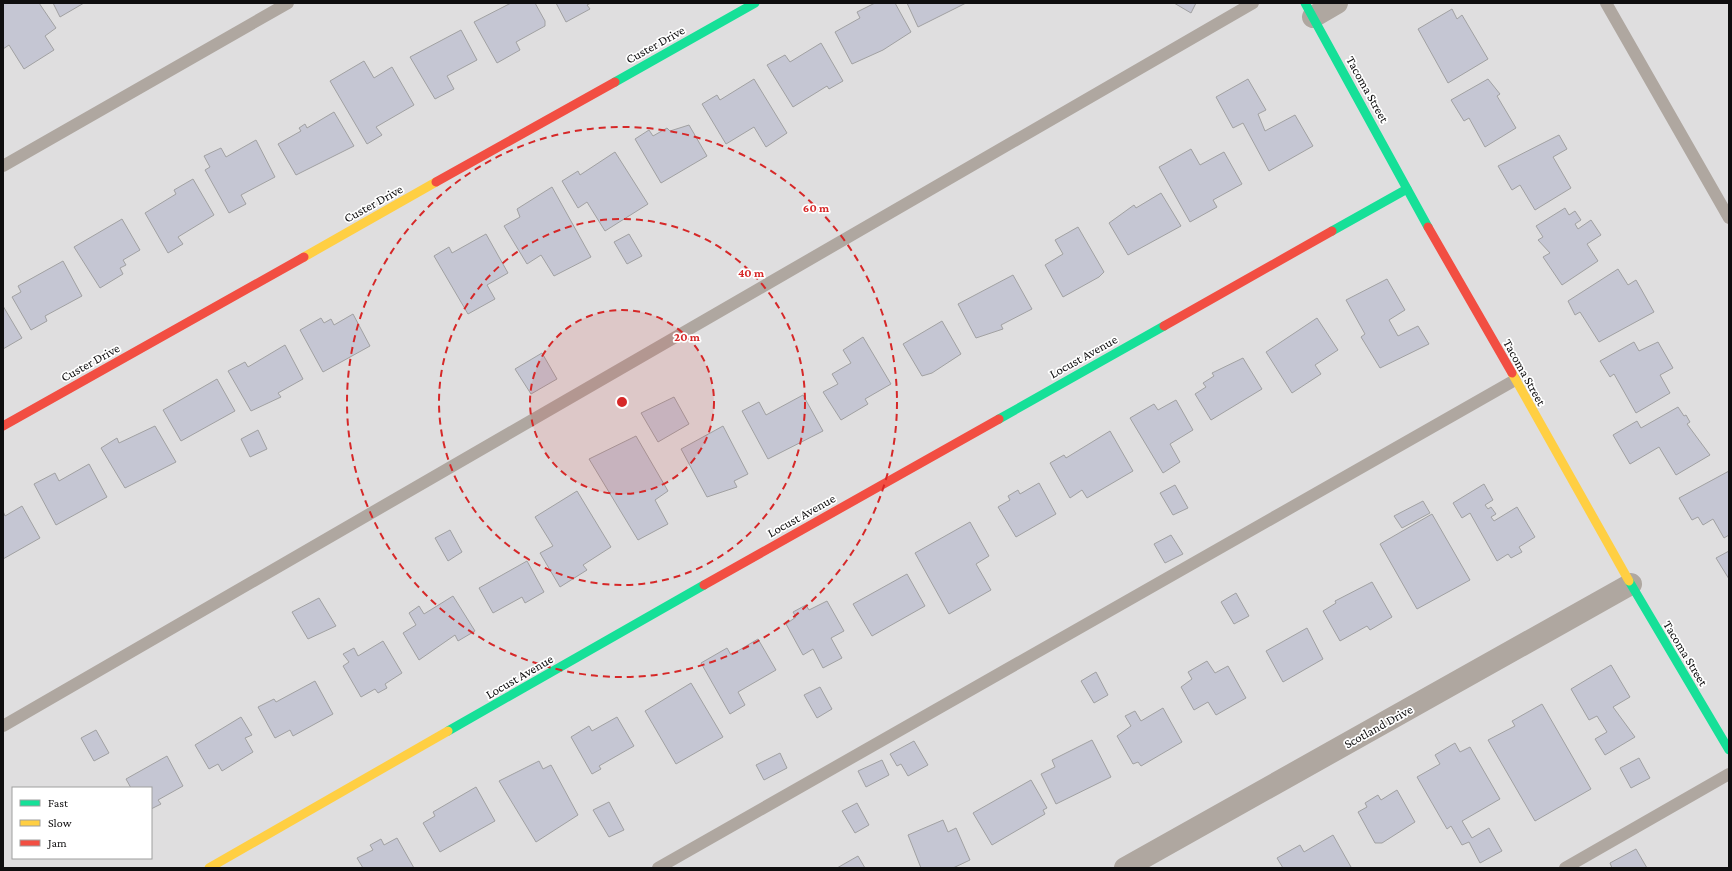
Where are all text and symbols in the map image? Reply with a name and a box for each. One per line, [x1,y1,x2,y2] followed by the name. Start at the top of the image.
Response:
[623,22,687,67] street label: Custer Drive
[1343,53,1392,126] street label: Tacoma Street
[341,181,405,226] street label: Custer Drive
[803,201,830,215] text: 60 m
[738,266,765,280] text: 40 m
[674,330,701,344] text: 20 m
[1047,331,1120,381] street label: Locust Avenue
[1500,336,1549,409] street label: Tacoma Street
[58,340,122,385] street label: Custer Drive
[615,395,629,409] centre of rings
[765,490,838,540] street label: Locust Avenue
[1660,618,1711,689] street label: Tacoma Street
[483,651,556,702] street label: Locust Avenue
[1341,701,1415,751] street label: Scotland Drive
[12,787,152,859] legend
[48,796,69,810] text: Fast
[48,816,72,830] text: Slow
[47,836,67,850] text: Jam

